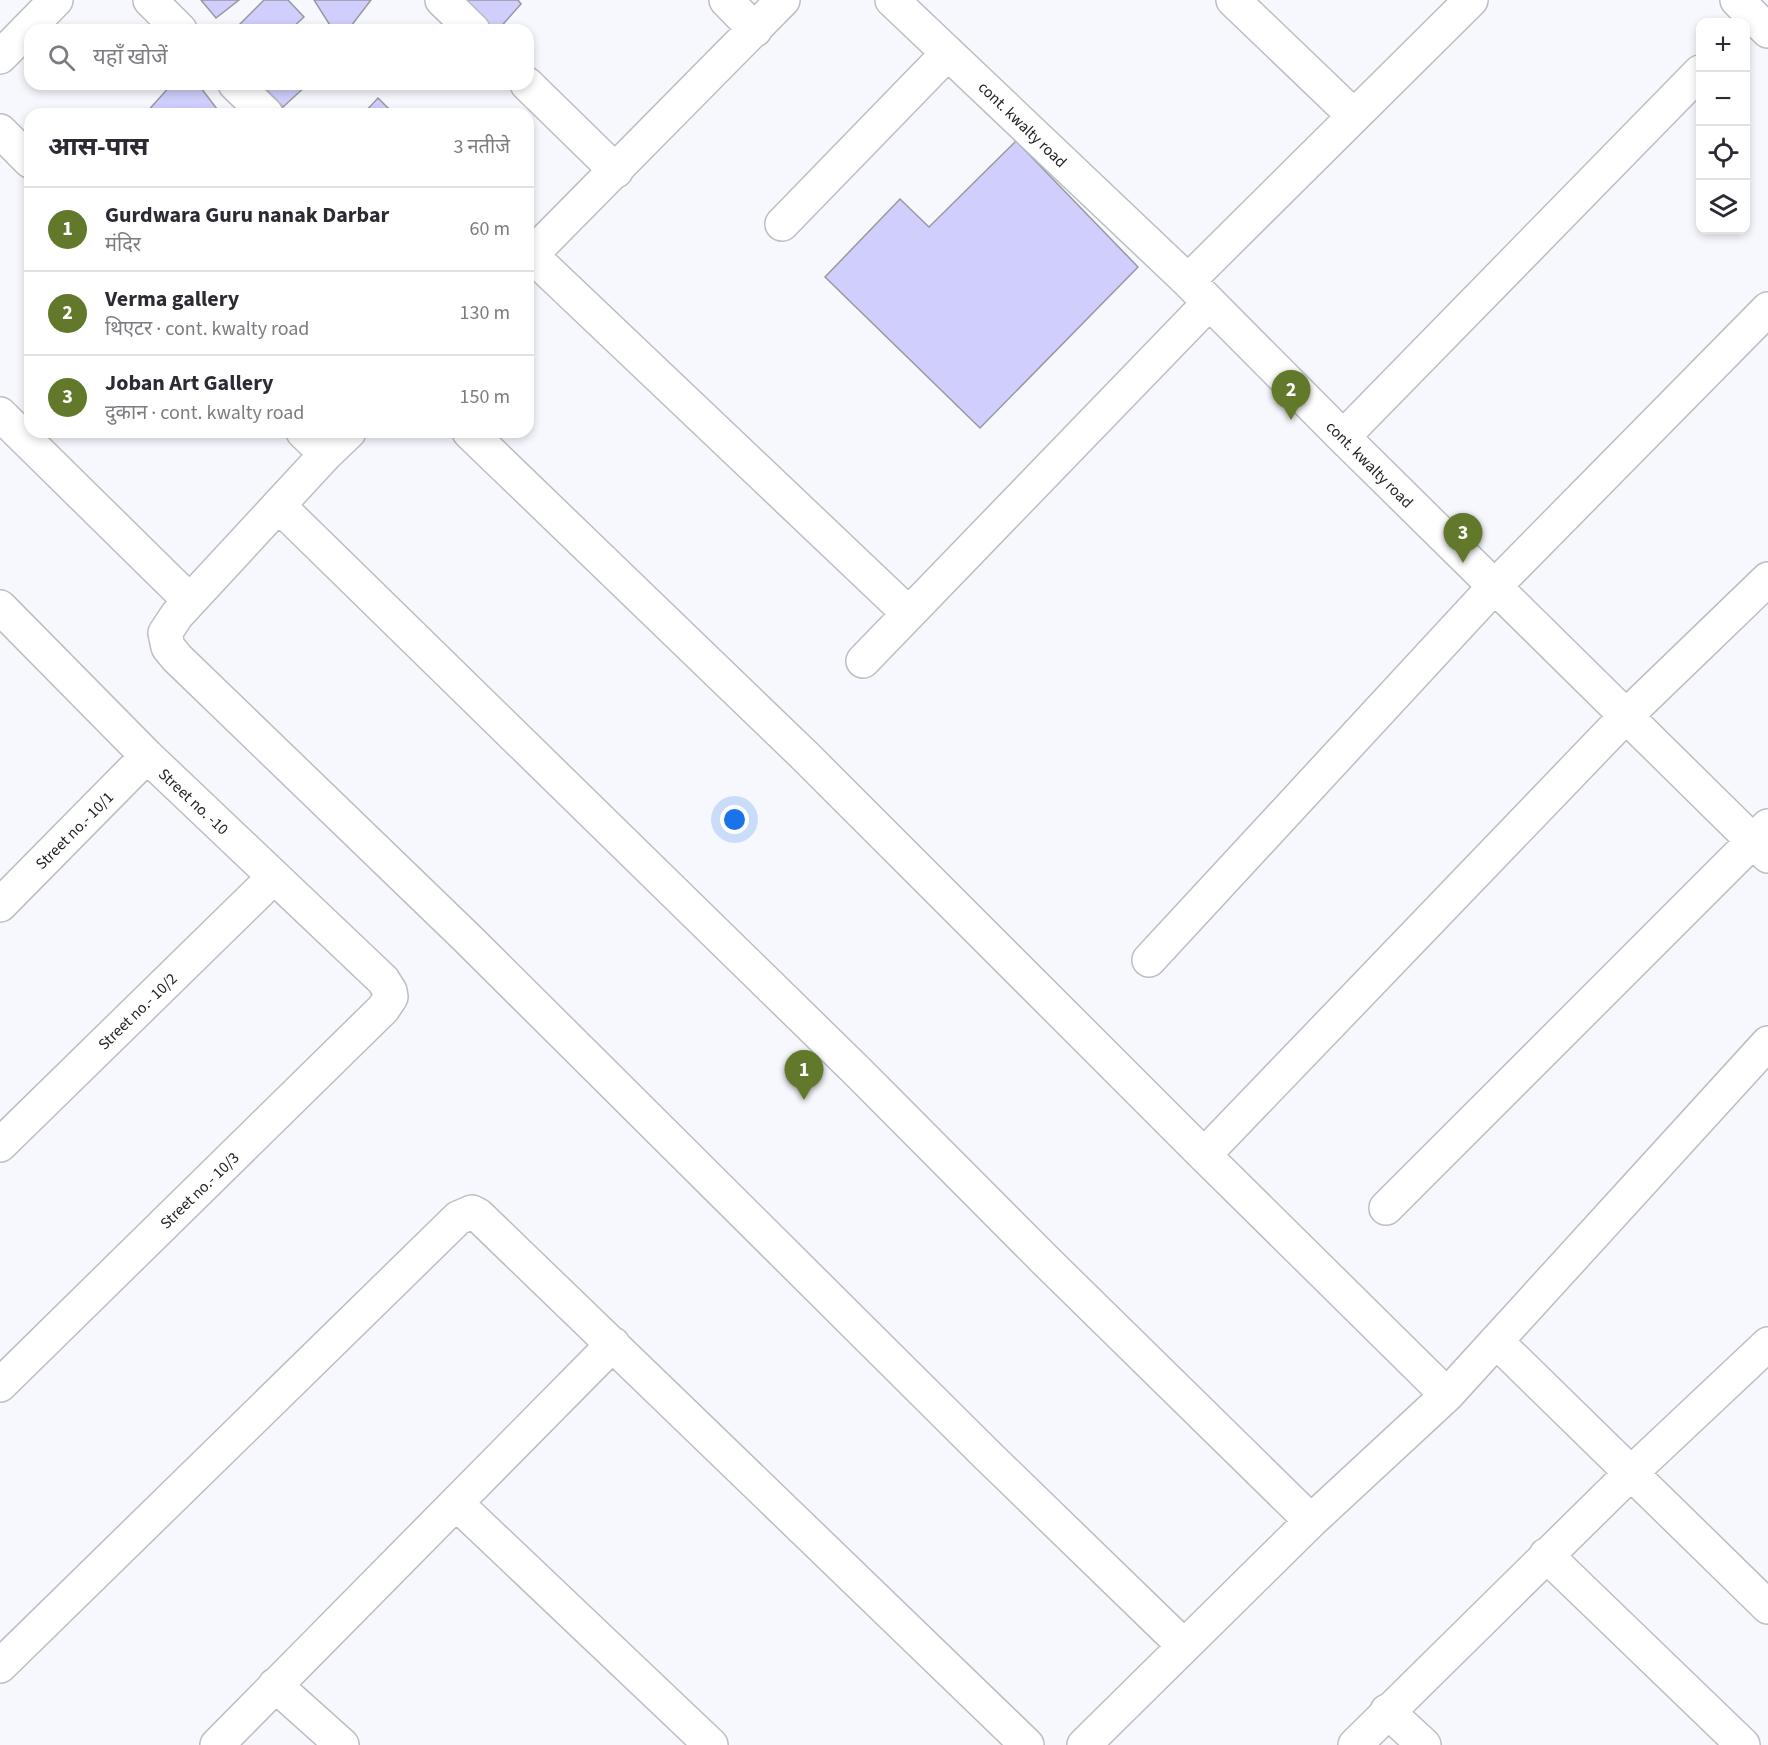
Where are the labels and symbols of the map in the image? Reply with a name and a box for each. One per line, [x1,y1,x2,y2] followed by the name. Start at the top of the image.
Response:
[973,77,1071,173] street label: cont. kwalty road
[1272,370,1310,420] pin: 2
[1321,416,1418,513] street label: cont. kwalty road
[1444,514,1482,563] pin: 3
[153,763,233,840] street label: Street no. -10
[31,787,119,875] street label: Street no.- 10/1
[720,805,749,834] your location
[93,968,182,1055] street label: Street no.- 10/2
[784,1050,824,1100] pin: 1
[155,1147,244,1234] street label: Street no.- 10/3

